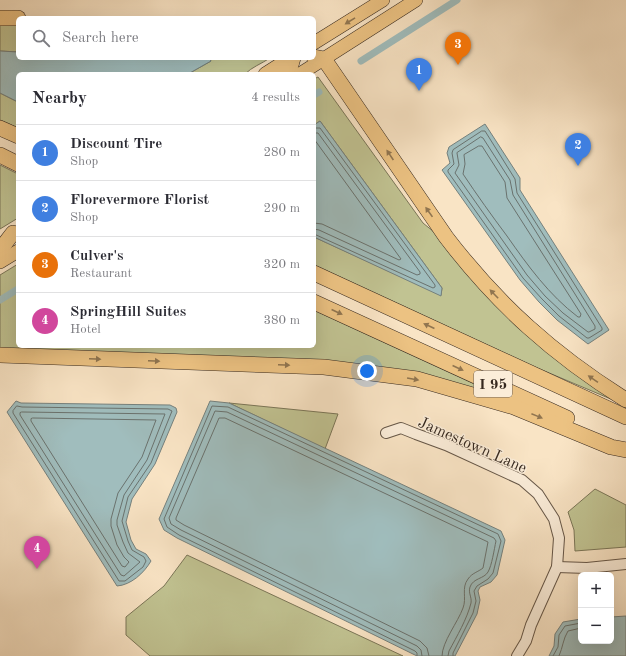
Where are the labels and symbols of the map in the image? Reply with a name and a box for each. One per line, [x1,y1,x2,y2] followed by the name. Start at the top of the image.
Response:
[345,17,355,25] one-way arrow
[445,32,471,65] pin: 3
[406,58,432,91] pin: 1
[565,133,591,166] pin: 2
[386,150,394,161] one-way arrow
[425,207,433,217] one-way arrow
[490,289,499,299] one-way arrow
[331,309,342,315] one-way arrow
[423,323,434,329] one-way arrow
[89,355,101,362] one-way arrow
[148,358,161,364] one-way arrow
[357,361,377,381] your location
[278,362,290,369] one-way arrow
[453,365,464,371] one-way arrow
[474,371,512,397] road number: I 95
[588,375,598,383] one-way arrow
[407,376,419,382] one-way arrow
[532,414,544,420] one-way arrow
[415,415,529,477] street label: Jamestown Lane
[24,536,50,569] pin: 4

